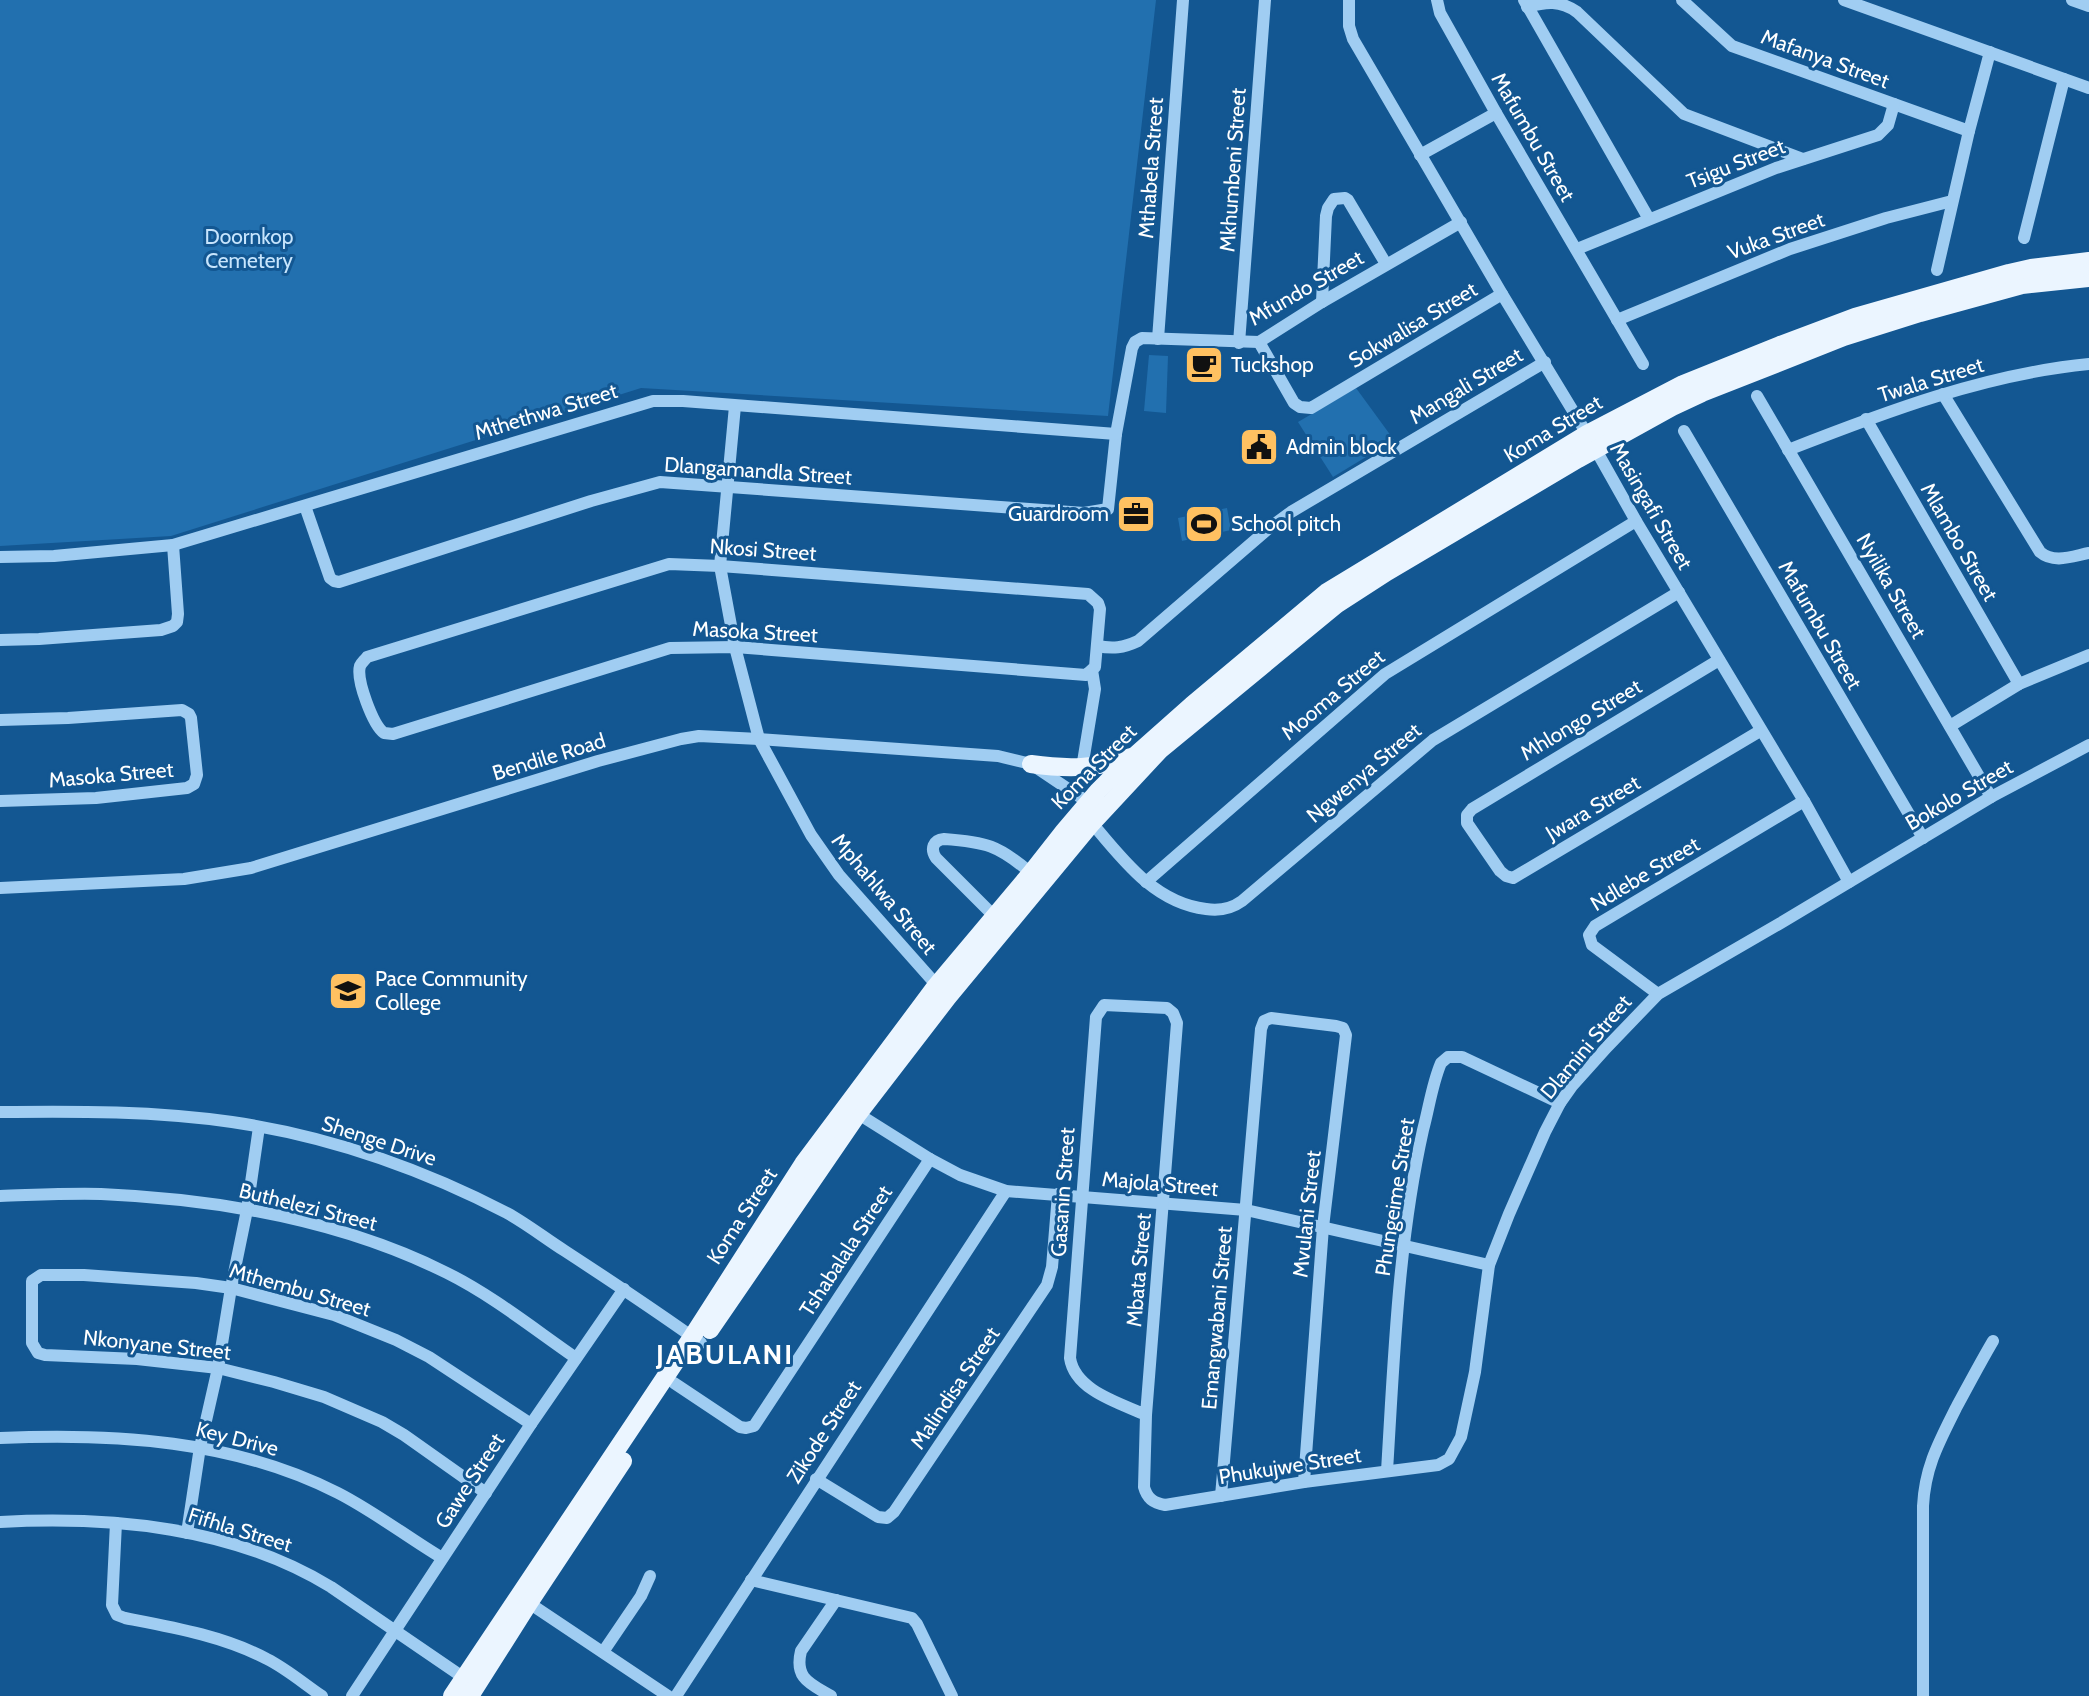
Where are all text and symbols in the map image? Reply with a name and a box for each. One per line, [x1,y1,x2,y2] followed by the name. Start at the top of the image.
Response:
[1758,24,1893,93] street label: Mafanya Street
[1486,68,1580,206] street label: Mafumbu Street
[1214,87,1251,253] street label: Mkhumbeni Street
[1133,97,1168,239] street label: Mthabela Street
[1683,133,1789,194] street label: Tsigu Street
[1724,206,1828,265] street label: Vuka Street
[205,224,293,273] park label: Doornkop Cemetery
[1244,245,1368,330] street label: Mfundo Street
[1344,276,1481,373] street label: Sokwalisa Street
[1405,342,1527,429] street label: Mangali Street
[1183,344,1225,386] cafe icon: Tuckshop
[1231,352,1314,377] place label: Tuckshop
[1875,352,1986,407] street label: Twala Street
[471,378,620,445] street label: Mthethwa Street
[1499,390,1606,468] street label: Koma Street
[1238,426,1280,468] public building icon: Admin block
[1286,434,1397,459] place label: Admin block
[1605,438,1698,574] street label: Masingafi Street
[663,451,853,490] street label: Dlangamandla Street
[1916,478,2003,605] street label: Mlambo Street
[1115,493,1157,535] office icon: Guardroom
[1008,501,1109,526] place label: Guardroom
[1183,503,1225,545] sports icon: School pitch
[1231,511,1341,536] place label: School pitch
[1851,529,1932,643] street label: Nyilika Street
[709,533,817,566] street label: Nkosi Street
[1773,556,1867,694] street label: Mafumbu Street
[692,616,818,647] street label: Masoka Street
[1276,644,1389,745] street label: Mooma Street
[1516,674,1646,766] street label: Mhlongo Street
[1301,718,1426,828] street label: Ngwenya Street
[1046,719,1141,814] street label: Koma Street
[489,727,608,786] street label: Bendile Road
[1901,754,2017,835] street label: Bokolo Street
[47,757,174,792] street label: Masoka Street
[1540,770,1644,846] street label: Jwara Street
[827,828,942,959] street label: Mphahlwa Street
[1586,831,1704,916] street label: Ndlebe Street
[375,966,528,1015] place label: Pace Community College
[327,970,369,1012] school or university icon: Pace Community College
[1535,990,1636,1104] street label: Dlamini Street
[319,1110,440,1171] street label: Shenge Drive
[1370,1116,1419,1278] street label: Phungeime Street
[1046,1126,1079,1257] street label: Gasanin Street
[1287,1149,1326,1279] street label: Mvulani Street
[701,1163,782,1269] street label: Koma Street
[1101,1166,1219,1202] street label: Majola Street
[237,1177,380,1236] street label: Buthelezi Street
[794,1181,897,1321] street label: Tshabalala Street
[1121,1212,1156,1328] street label: Mbata Street
[1196,1225,1237,1411] street label: Emangwabani Street
[227,1257,374,1322] street label: Mthembu Street
[905,1322,1005,1453] street label: Malindisa Street
[82,1324,232,1365] street label: Nkonyane Street
[655,1337,794,1371] district label: JABULANI
[781,1376,866,1488] street label: Zikode Street
[193,1416,281,1461] street label: Key Drive
[430,1428,510,1533] street label: Gawe Street
[1217,1442,1363,1490] street label: Phukujwe Street
[185,1502,295,1557] street label: Fifhla Street

